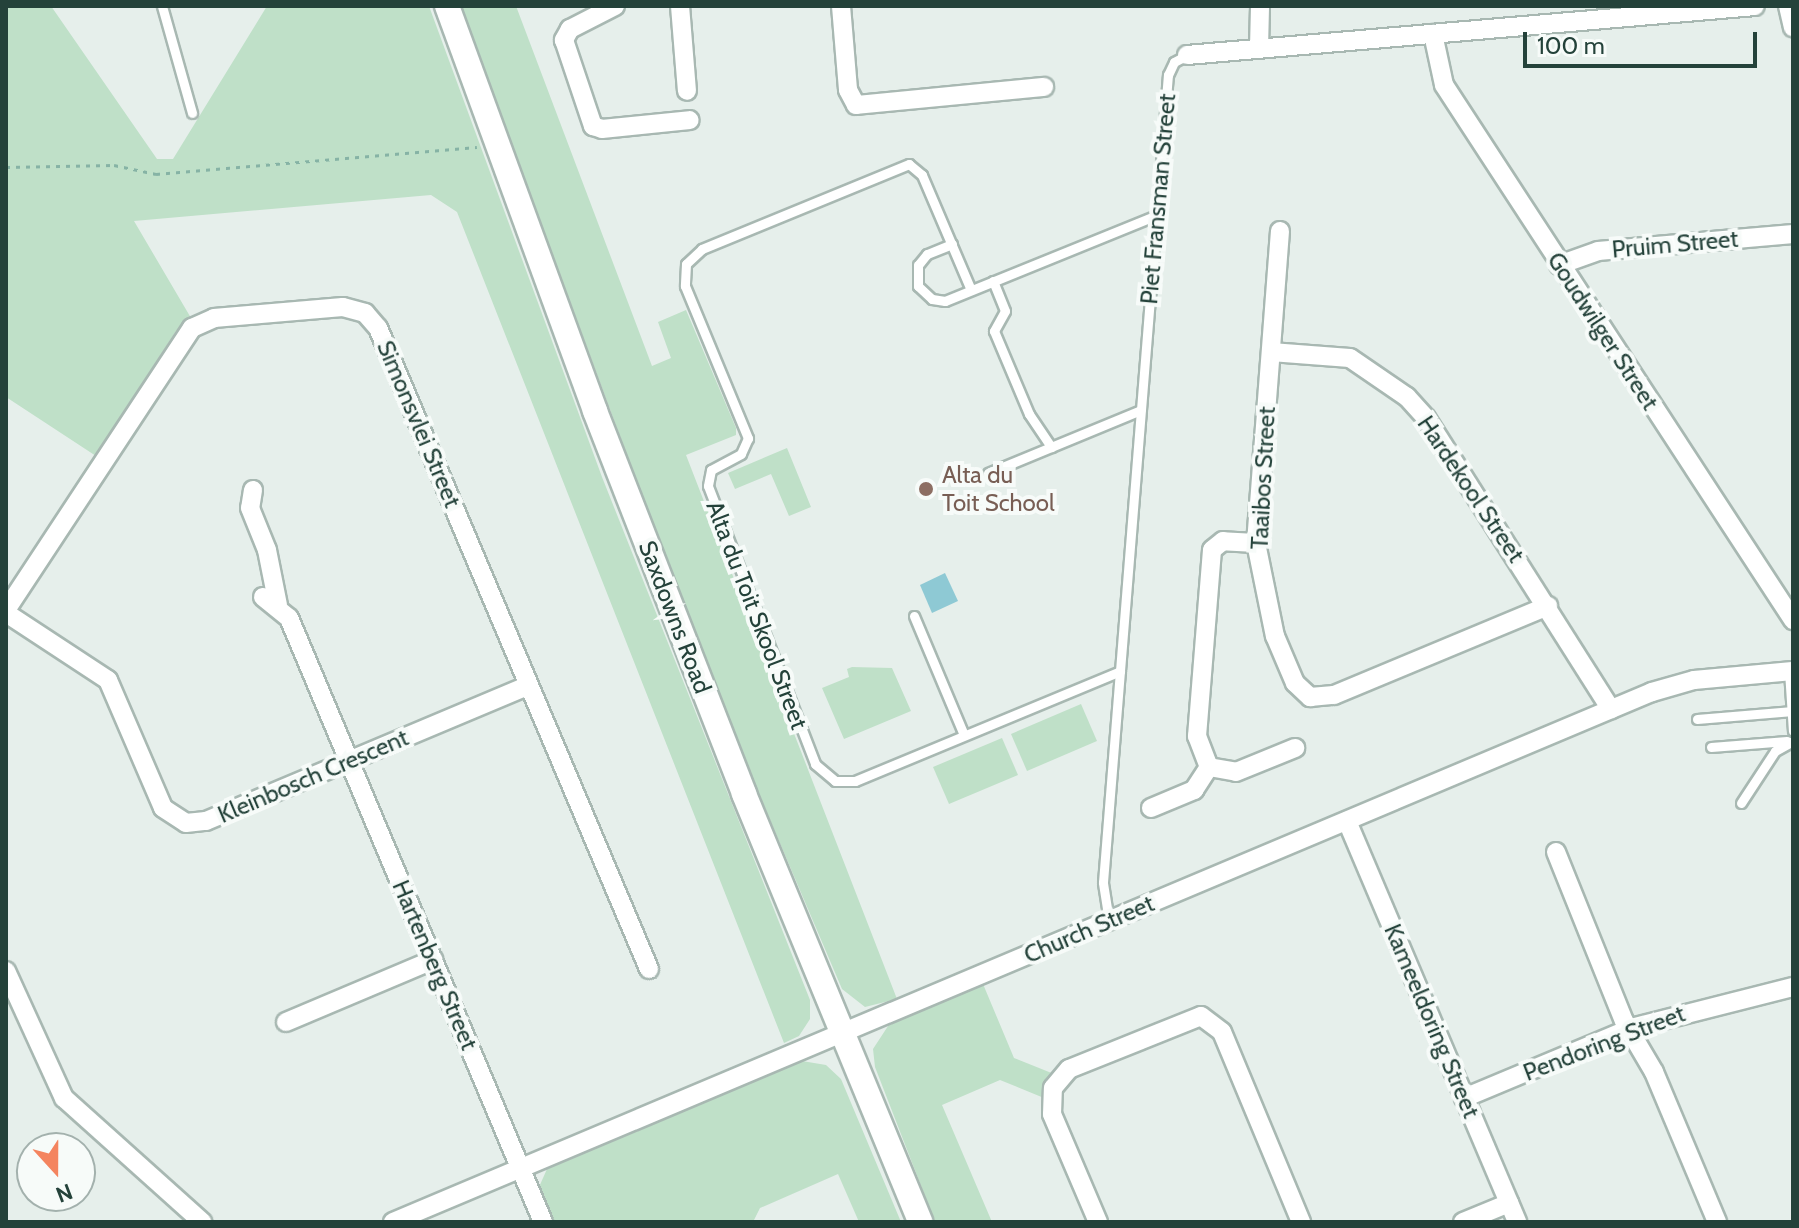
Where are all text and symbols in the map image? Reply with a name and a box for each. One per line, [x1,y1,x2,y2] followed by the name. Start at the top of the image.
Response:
[1527,16,1761,66] scale bar
[1537,31,1605,60] text: 100 m
[1134,93,1182,305] street label: Piet Fransman Street
[1611,224,1739,264] street label: Pruim Street
[1541,247,1665,415] street label: Goudwilger Street
[371,336,467,512] street label: Simonsvlei Street
[1245,406,1281,550] street label: Taaibos Street
[1411,410,1531,568] street label: Hardekool Street
[942,461,1055,517] place label: Alta du Toit School
[917,480,935,498] marker: Alta du Toit School
[700,497,814,733] street label: Alta du Toit Skool Street
[633,537,717,697] street label: Saxdowns Road
[213,723,413,829] street label: Kleinbosch Crescent
[386,876,484,1054] street label: Hartenberg Street
[1020,889,1158,969] street label: Church Street
[1378,920,1486,1122] street label: Kameeldoring Street
[1519,999,1689,1087] street label: Pendoring Street
[16,1132,96,1212] north arrow
[52,1178,76,1208] text: N

